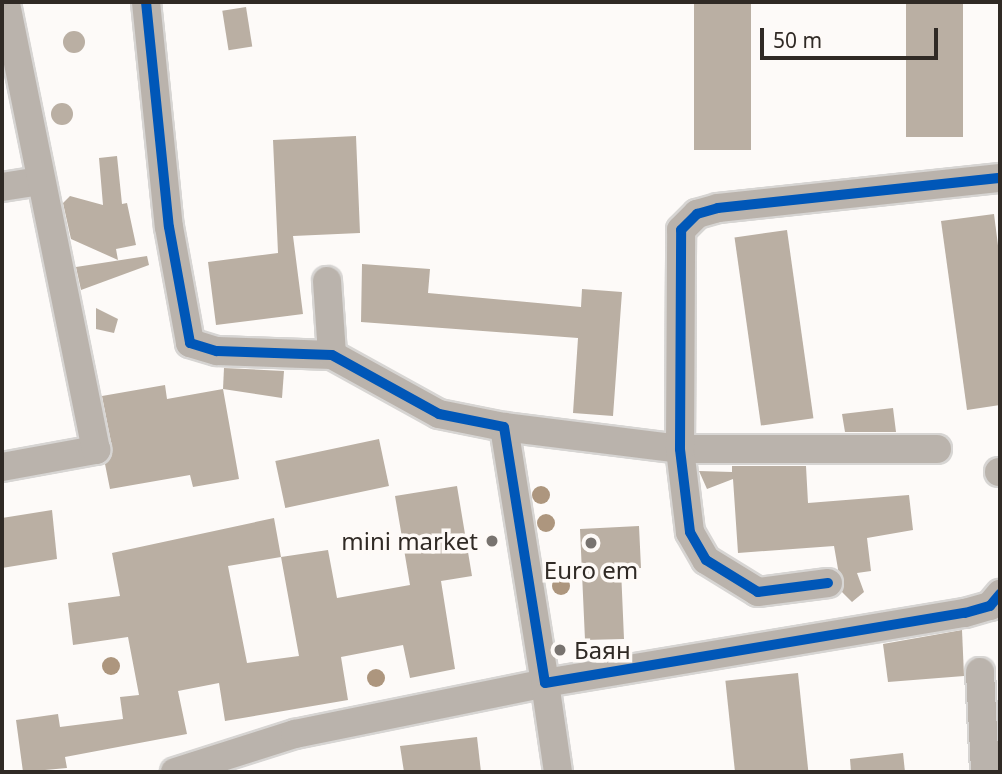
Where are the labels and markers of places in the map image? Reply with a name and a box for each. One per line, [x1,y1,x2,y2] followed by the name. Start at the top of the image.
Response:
[341,527,478,555] place label: mini market
[484,533,500,549] marker: mini market
[581,533,601,553] marker: Euro em
[544,556,638,584] place label: Euro em
[574,636,631,664] place label: Баян
[552,642,568,658] marker: Баян

